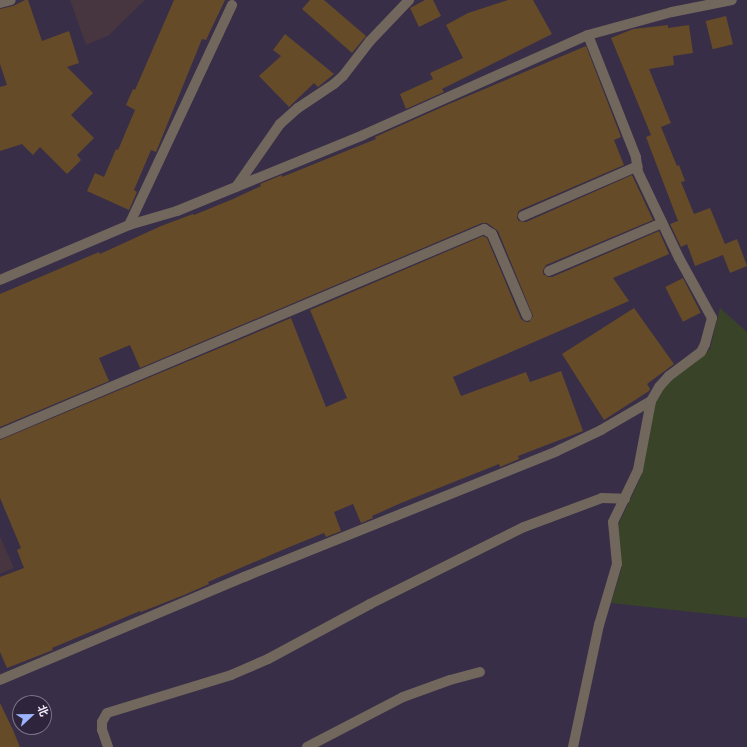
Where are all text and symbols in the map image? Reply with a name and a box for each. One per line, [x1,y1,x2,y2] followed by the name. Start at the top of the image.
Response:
[12,695,52,735] north arrow
[35,703,51,718] text: 北

